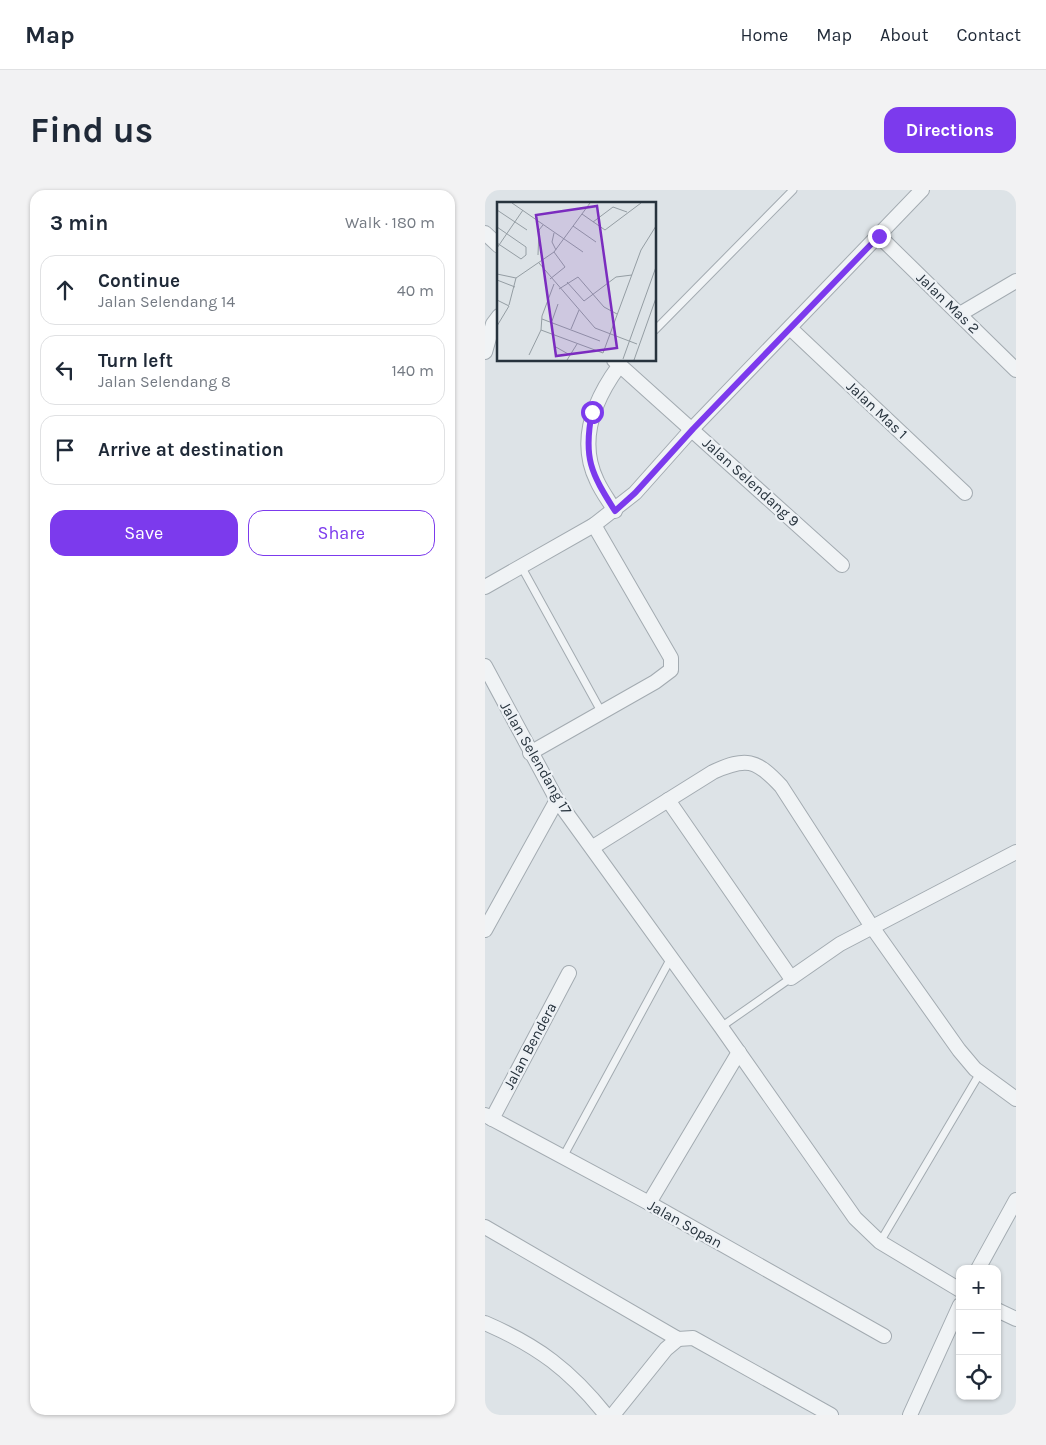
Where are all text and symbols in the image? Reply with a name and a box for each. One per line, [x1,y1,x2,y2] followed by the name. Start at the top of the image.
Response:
[25,21,75,49] text: Map
[740,24,788,46] text: Home
[816,24,852,46] text: Map
[880,24,929,46] text: About
[957,24,1021,46] text: Contact
[884,107,1016,153] button: Directions
[30,110,153,151] text: Find us
[497,202,656,361] inset map
[50,211,108,235] text: 3 min
[345,213,435,232] text: Walk · 180 m
[868,225,891,248] route end
[913,269,983,337] street label: Jalan Mas 2
[98,270,180,292] text: Continue
[51,276,79,304] icon: ahead
[397,281,434,300] text: 40 m
[98,292,235,311] text: Jalan Selendang 14
[98,350,173,372] text: Turn left
[51,356,79,384] icon: left
[392,361,434,380] text: 140 m
[98,372,231,391] text: Jalan Selendang 8
[843,377,911,443] street label: Jalan Mas 1
[581,401,604,424] route start
[699,434,803,530] street label: Jalan Selendang 9
[51,436,79,464] icon: arrive
[98,439,284,461] text: Arrive at destination
[50,510,238,556] button: Save
[248,510,435,556] button: Share
[496,698,576,818] street label: Jalan Selendang 17
[500,1000,560,1092] street label: Jalan Bendera
[644,1196,726,1252] street label: Jalan Sopan
[956,1265,1001,1400] map controls
[956,1265,1001,1310] button: +
[956,1310,1001,1355] button: −
[956,1355,1001,1400] button: locate

